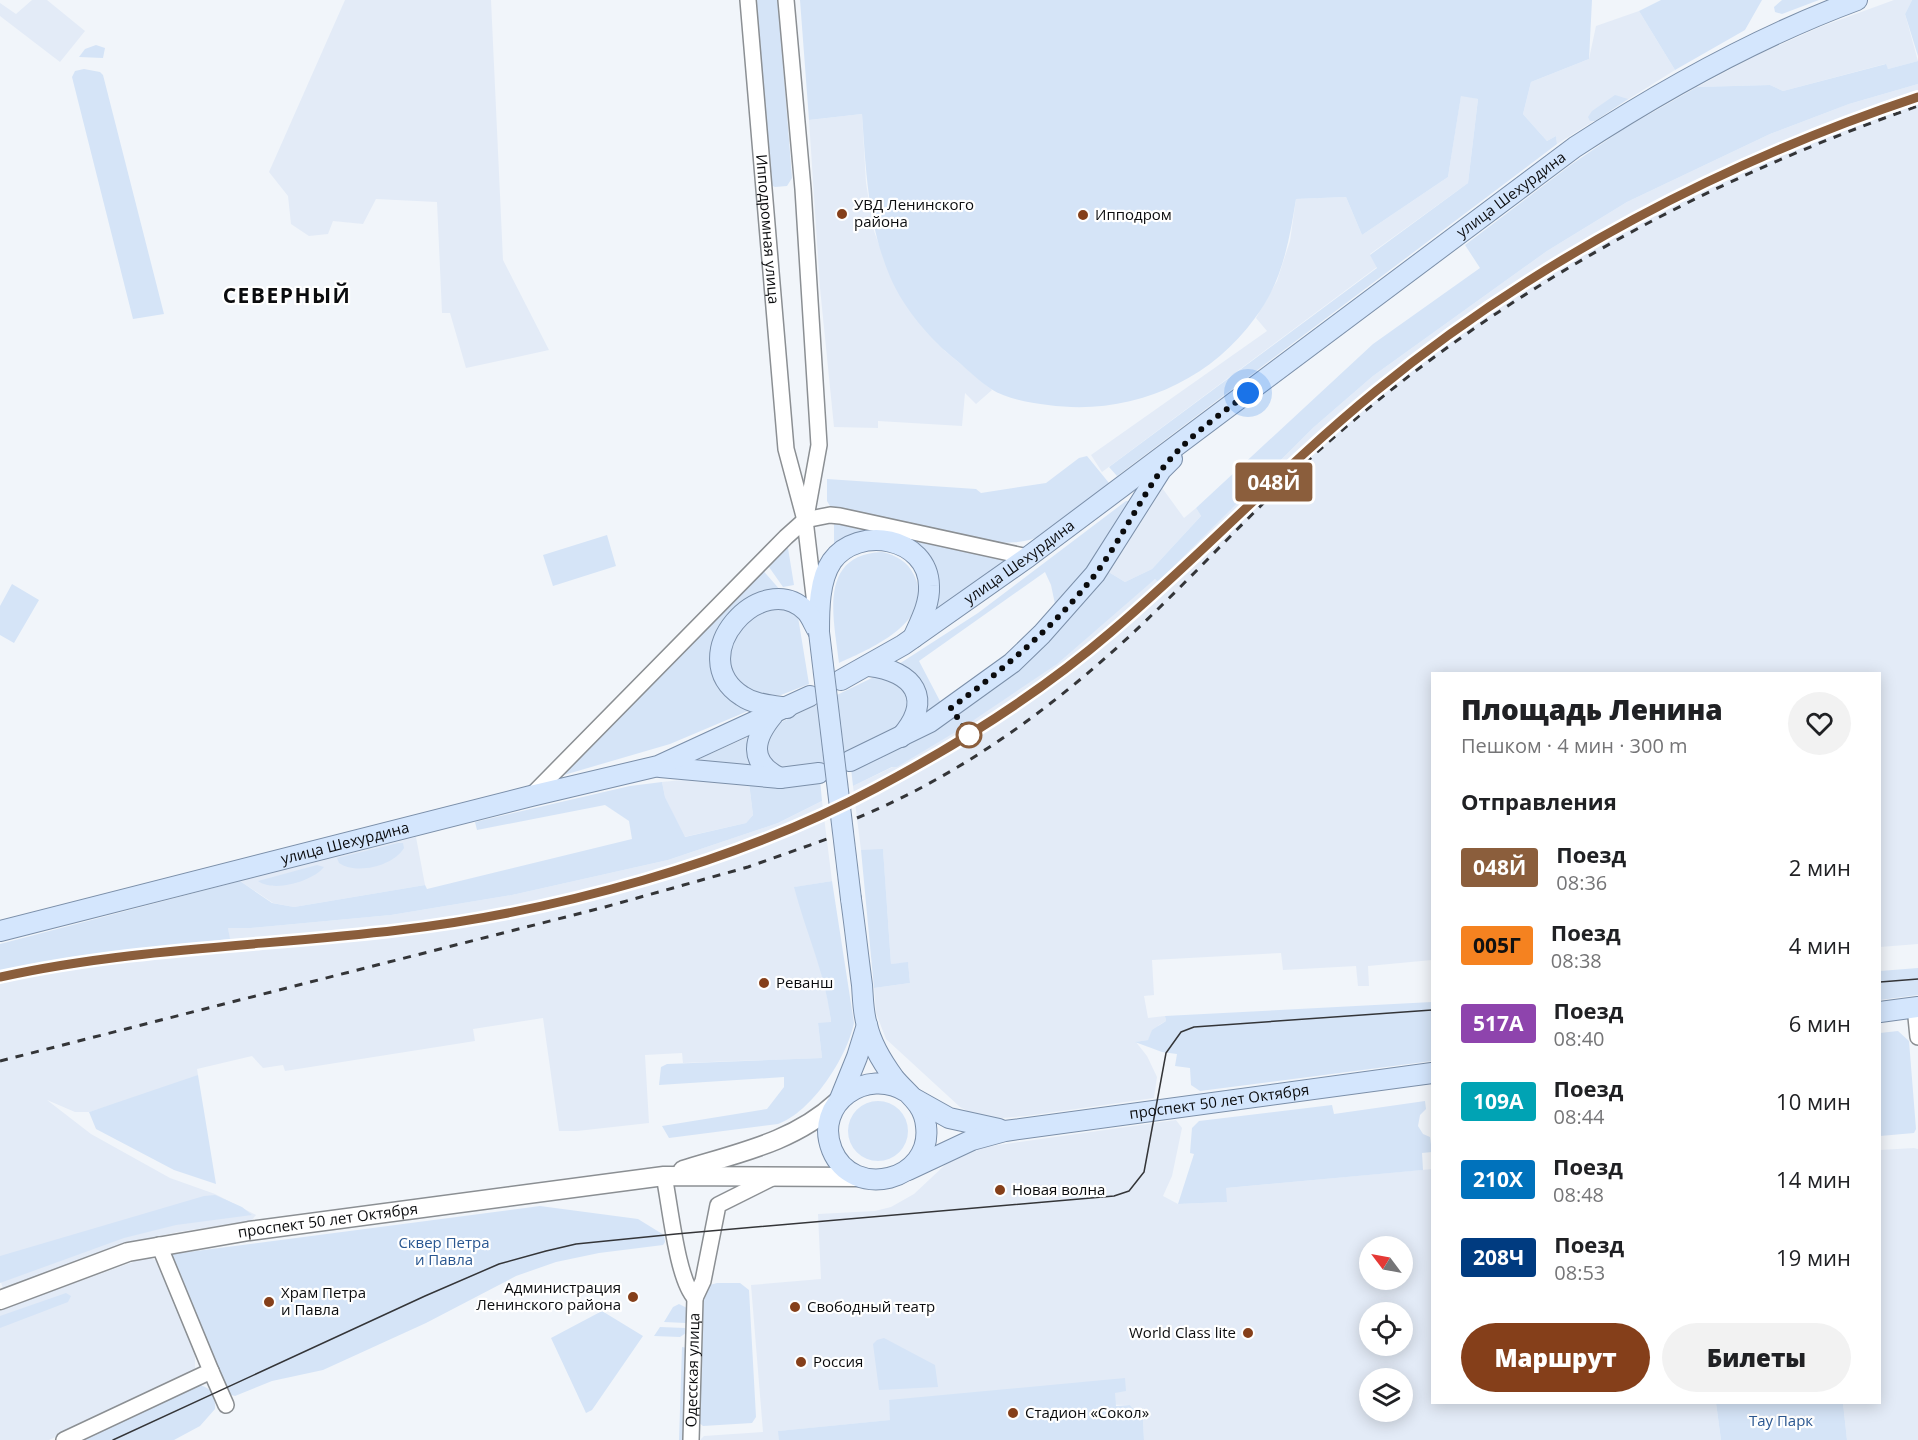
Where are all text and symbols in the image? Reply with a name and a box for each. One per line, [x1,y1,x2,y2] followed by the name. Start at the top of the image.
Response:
[1452,146,1569,242] street label: улица Шехурдина
[752,153,785,305] street label: Ипподромная улица
[854,194,974,231] place label: УВД Ленинского района
[1095,204,1172,224] place label: Ипподром
[835,207,849,221] marker: УВД Ленинского района
[1076,208,1090,222] marker: Ипподром
[223,281,351,309] district label: СЕВЕРНЫЙ
[1233,378,1263,408] your location
[1232,462,1316,502] line badge: 048Й
[1247,468,1301,496] text: 048Й
[960,515,1078,608] street label: улица Шехурдина
[1461,690,1723,728] text: Площадь Ленина
[1788,692,1851,755] button: heart
[956,722,982,748] unlabelled marker
[1461,732,1688,759] text: Пешком · 4 мин · 300 m
[1461,786,1617,816] text: Отправления
[278,816,411,868] street label: улица Шехурдина
[1556,839,1626,869] text: Поезд
[1789,852,1851,882] text: 2 мин
[1473,853,1526,881] text: 048Й
[1556,869,1607,896] text: 08:36
[1551,917,1621,947] text: Поезд
[1789,930,1851,960] text: 4 мин
[1473,931,1521,959] text: 005Г
[1551,947,1602,974] text: 08:38
[776,972,833,992] place label: Реванш
[757,976,771,990] marker: Реванш
[1554,995,1623,1025] text: Поезд
[1789,1008,1851,1038] text: 6 мин
[1473,1009,1524,1037] text: 517А
[1554,1025,1605,1052] text: 08:40
[1554,1073,1623,1103] text: Поезд
[1128,1079,1310,1123] street label: проспект 50 лет Октября
[1776,1086,1851,1116] text: 10 мин
[1473,1087,1524,1115] text: 109А
[1554,1103,1605,1130] text: 08:44
[1553,1151,1623,1181] text: Поезд
[1776,1164,1851,1194] text: 14 мин
[1473,1165,1523,1193] text: 210Х
[1012,1179,1105,1199] place label: Новая волна
[1553,1181,1604,1208] text: 08:48
[993,1183,1007,1197] marker: Новая волна
[236,1198,419,1242] street label: проспект 50 лет Октября
[1554,1229,1624,1259] text: Поезд
[398,1232,490,1269] park label: Сквер Петра и Павла
[1359,1236,1413,1290] north arrow
[1359,1236,1413,1422] map controls
[1776,1242,1851,1272] text: 19 мин
[1473,1243,1524,1271] text: 208Ч
[1554,1259,1605,1286] text: 08:53
[476,1277,621,1314] place label: Администрация Ленинского района
[281,1282,366,1319] place label: Храм Петра и Павла
[626,1290,640,1304] marker: Администрация Ленинского района
[262,1295,276,1309] marker: Храм Петра и Павла
[807,1296,935,1316] place label: Свободный театр
[788,1300,802,1314] marker: Свободный театр
[1359,1302,1413,1356] button: locate
[680,1312,704,1428] street label: Одесская улица
[1129,1322,1236,1342] place label: World Class lite
[1461,1323,1650,1392] button: Маршрут
[1662,1323,1851,1392] button: Билеты
[1241,1326,1255,1340] marker: World Class lite
[813,1351,863,1371] place label: Россия
[794,1355,808,1369] marker: Россия
[1359,1368,1413,1422] button: layers
[1025,1402,1149,1422] place label: Стадион «Сокол»
[1006,1406,1020,1420] marker: Стадион «Сокол»
[1749,1410,1813,1430] park label: Тау Парк

